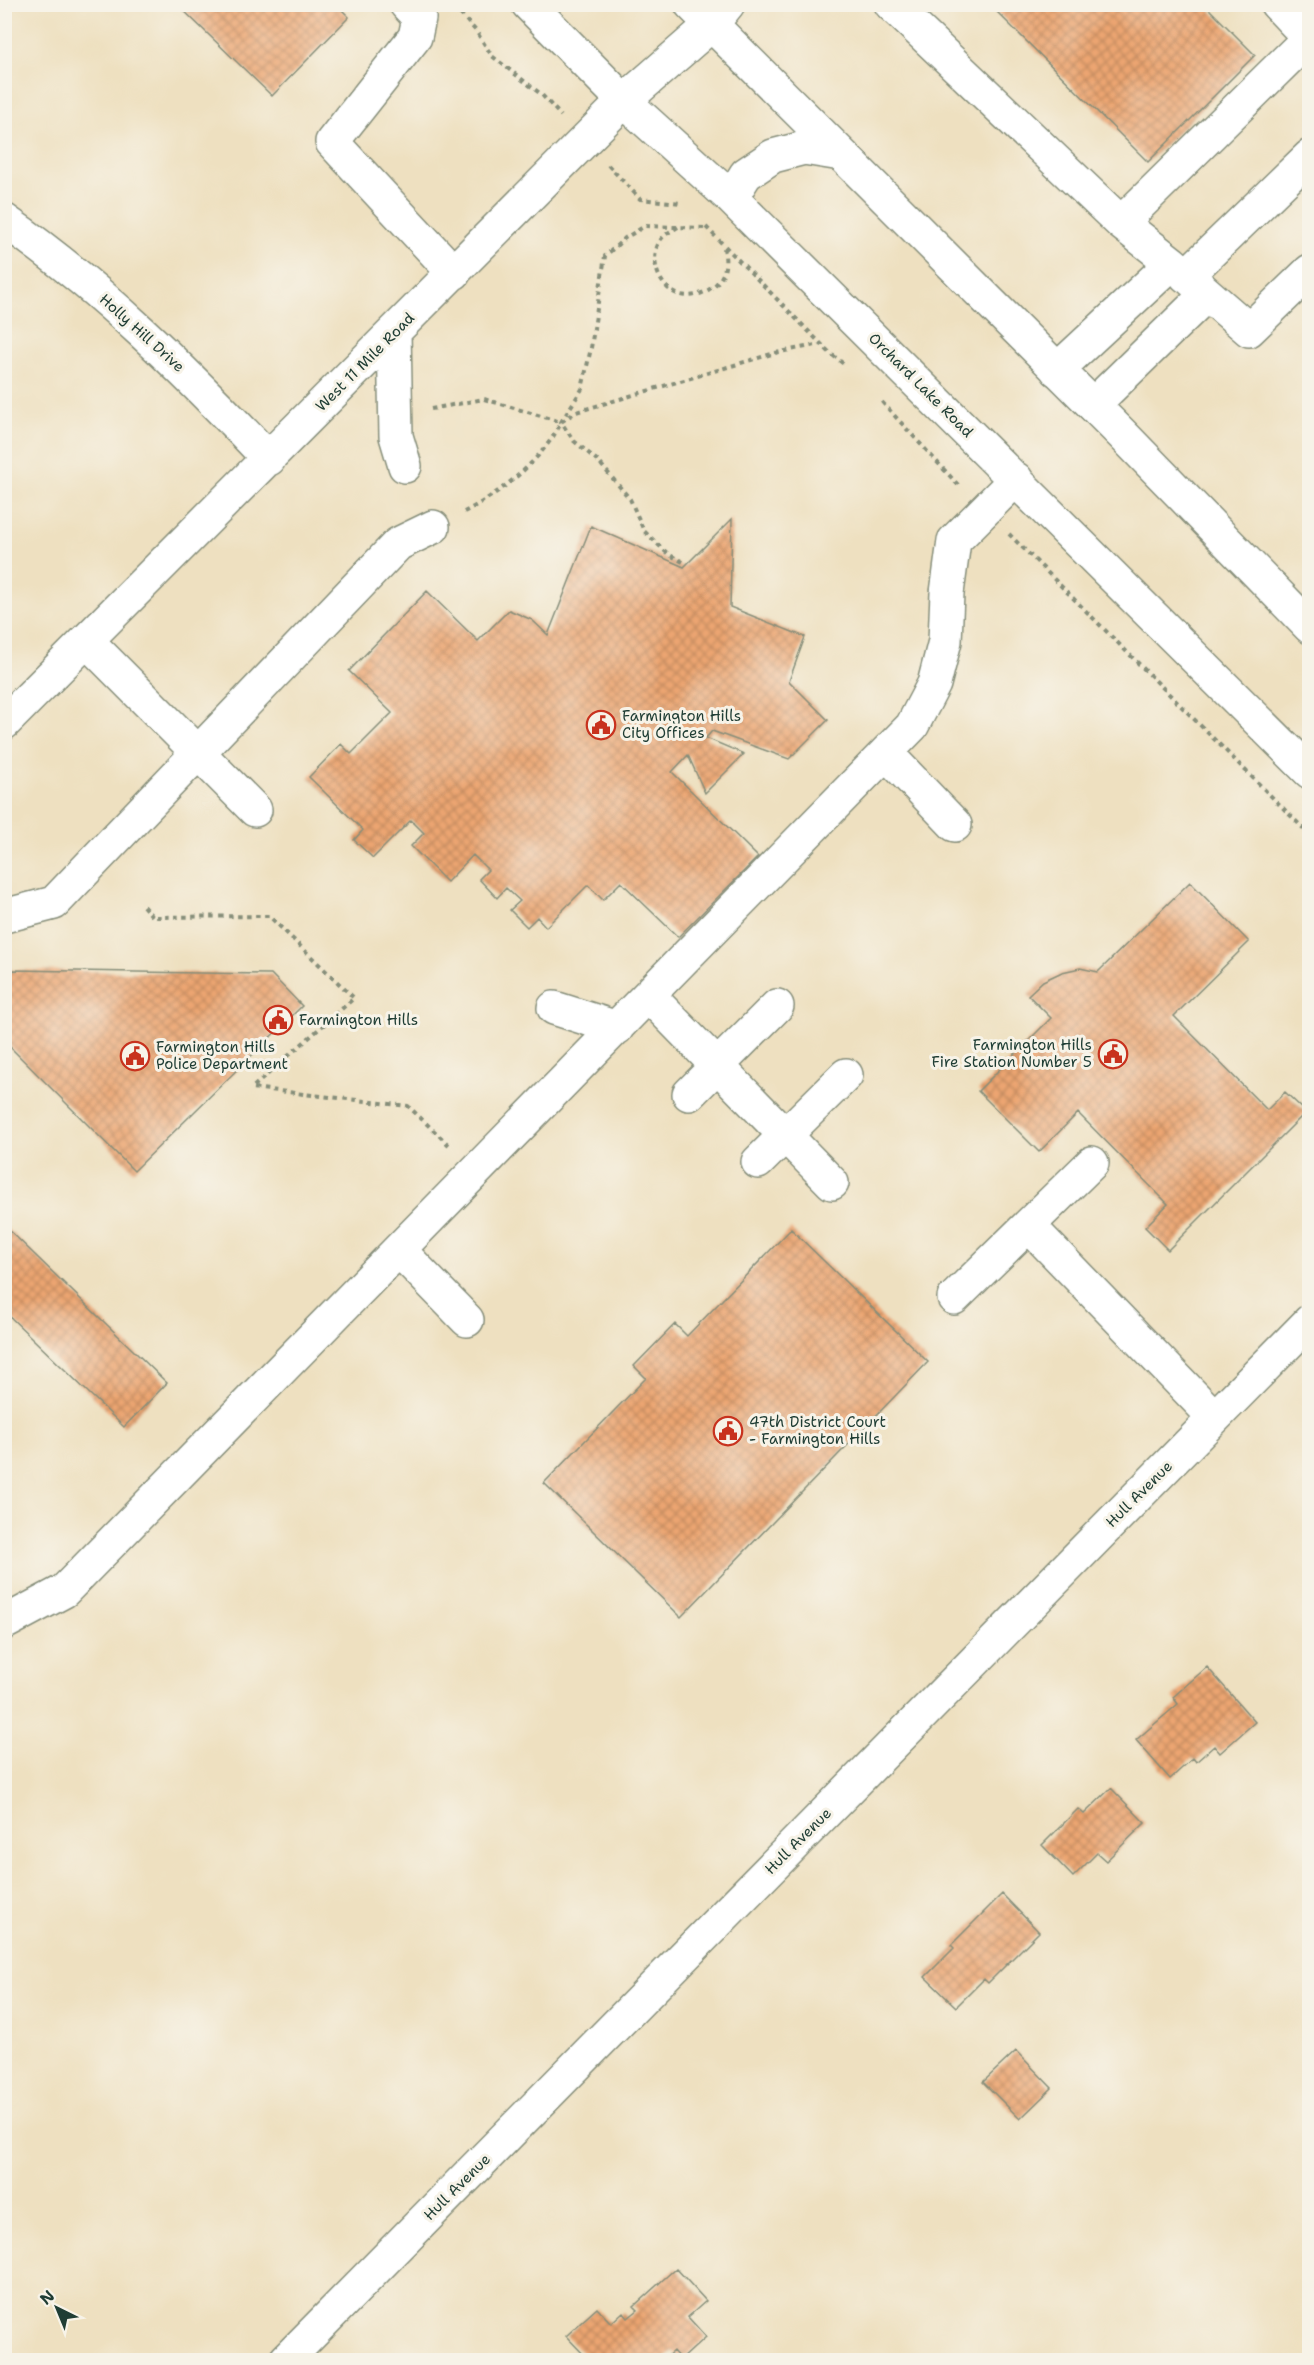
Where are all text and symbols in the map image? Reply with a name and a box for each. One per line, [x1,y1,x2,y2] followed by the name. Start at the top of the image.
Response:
[95,289,189,377] street label: Holly Hill Drive
[311,308,419,416] street label: West 11 Mile Road
[864,328,978,442] street label: Orchard Lake Road
[622,706,741,743] place label: Farmington Hills City Offices
[585,709,617,741] public building icon: Farmington Hills City Offices
[262,1004,294,1036] public building icon: Farmington Hills
[299,1010,418,1030] place label: Farmington Hills
[931,1035,1092,1072] place label: Farmington Hills Fire Station Number 5
[156,1037,288,1074] place label: Farmington Hills Police Department
[1097,1038,1129,1070] public building icon: Farmington Hills Fire Station Number 5
[119,1040,151,1072] public building icon: Farmington Hills Police Department
[749,1412,886,1449] place label: 47th District Court - Farmington Hills
[712,1415,744,1447] public building icon: 47th District Court - Farmington Hills
[1101,1456,1177,1532] street label: Hull Avenue
[760,1803,836,1879] street label: Hull Avenue
[419,2149,495,2225] street label: Hull Avenue
[27,2278,87,2338] north arrow
[35,2285,59,2309] text: N

